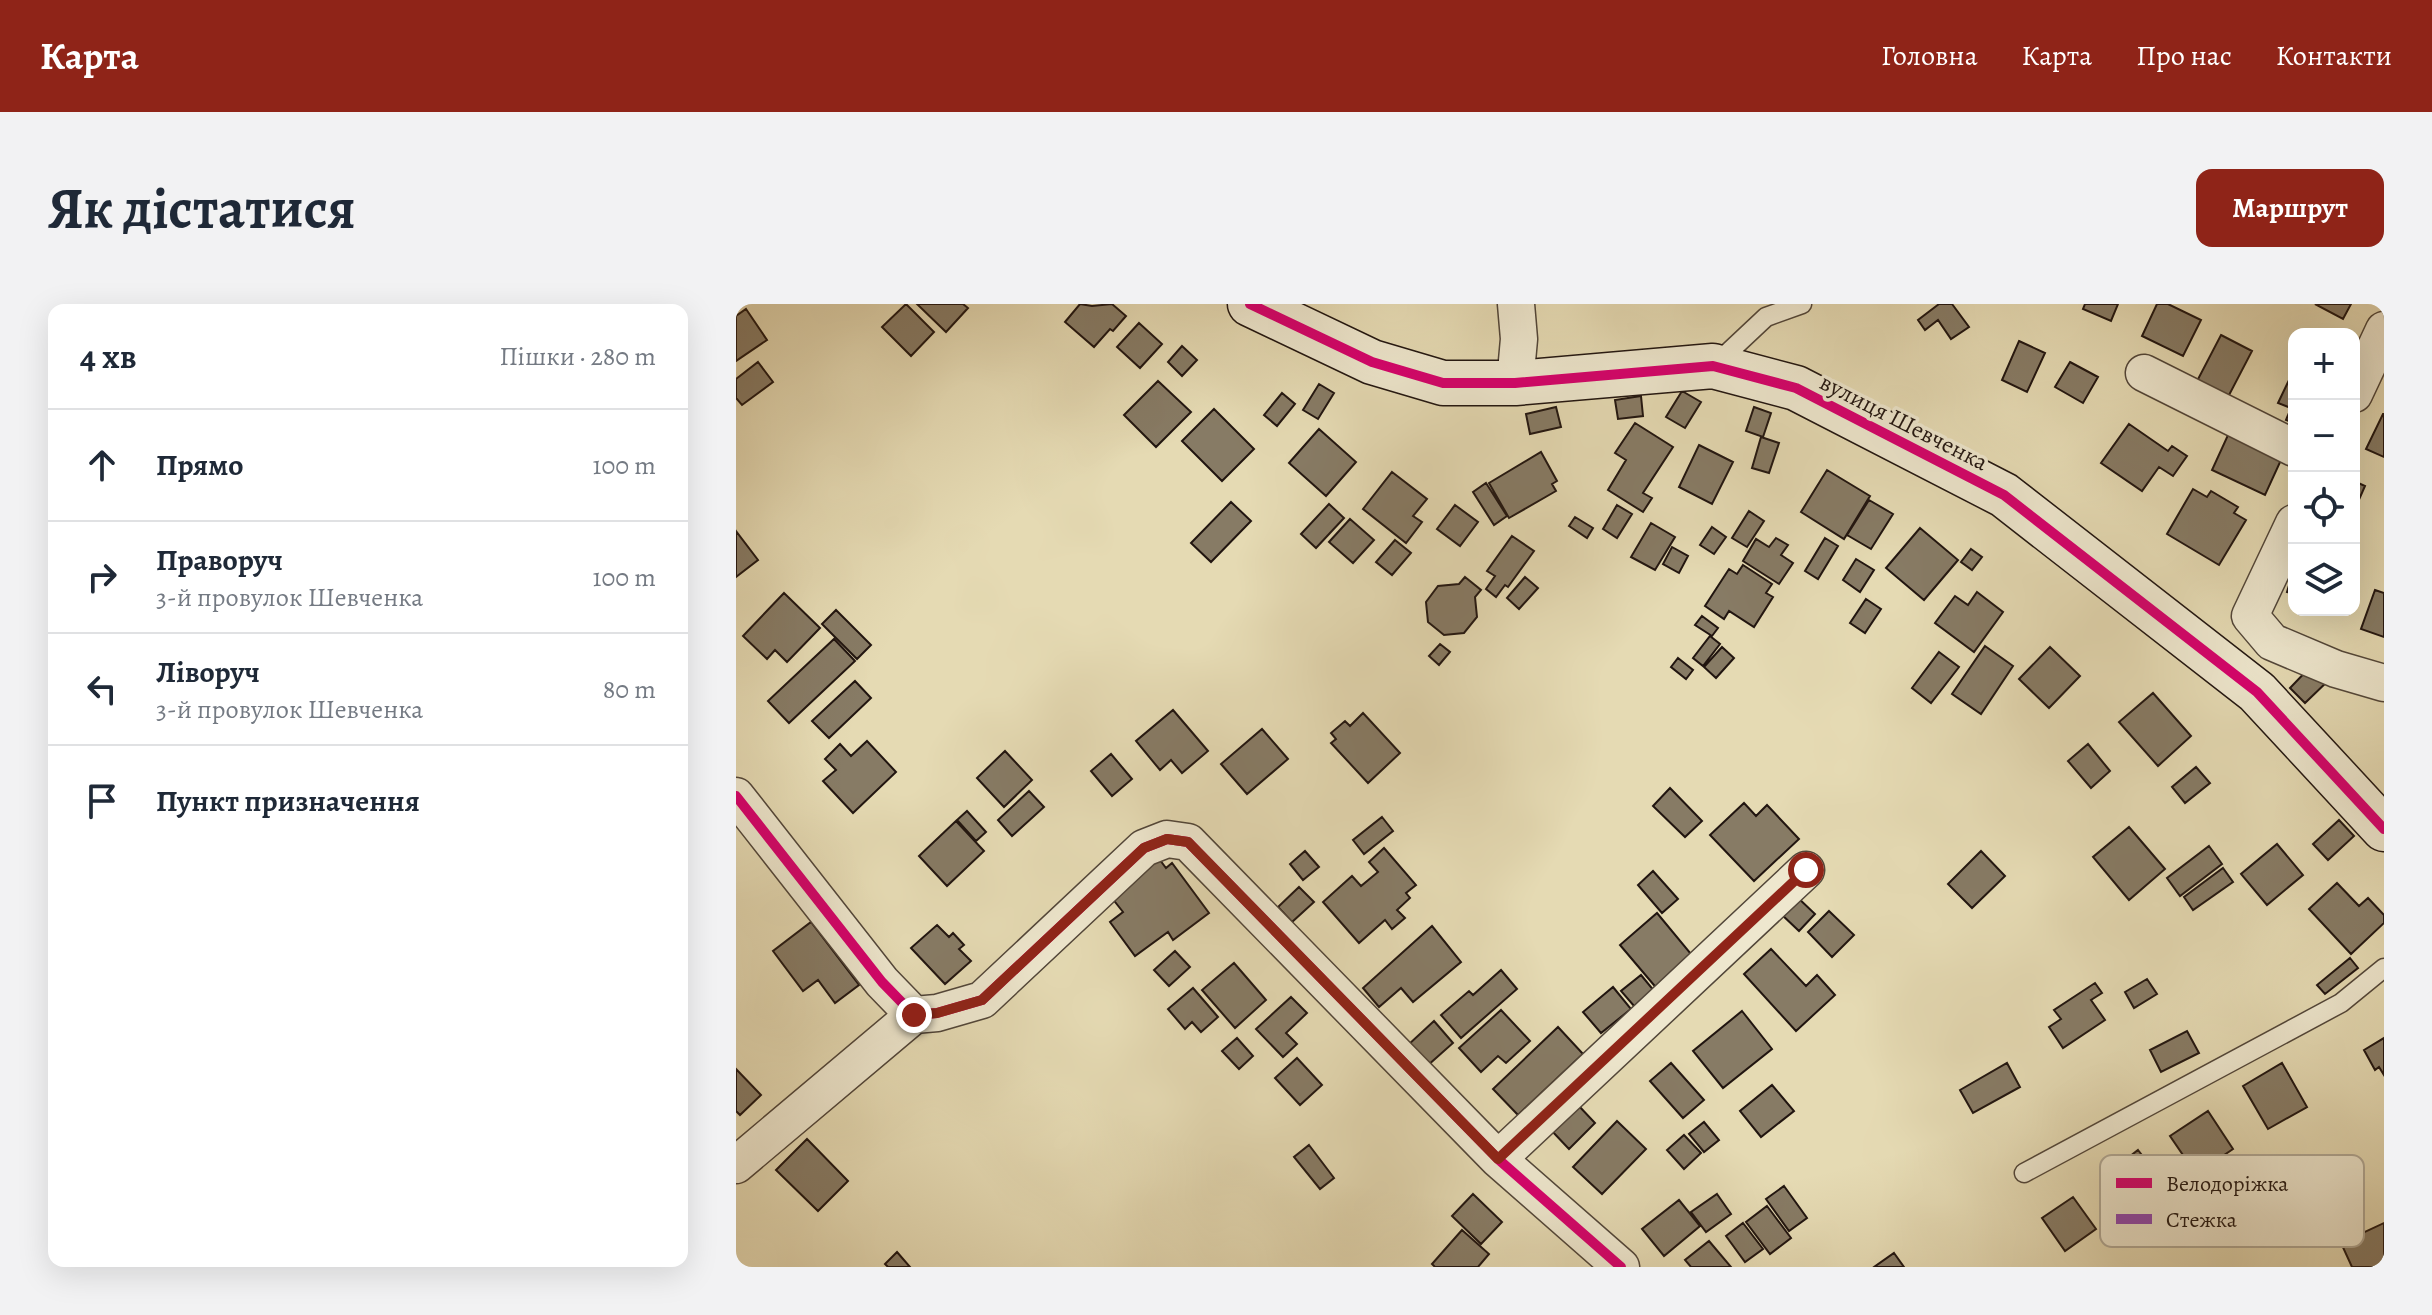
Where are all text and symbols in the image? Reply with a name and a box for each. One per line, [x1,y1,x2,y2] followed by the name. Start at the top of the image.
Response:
[40,30,139,82] text: Карта
[1881,37,1978,75] text: Головна
[2022,37,2092,75] text: Карта
[2136,37,2232,75] text: Про нас
[2276,37,2392,75] text: Контакти
[2196,169,2384,247] button: Маршрут
[48,170,356,246] text: Як дістатися
[2288,328,2360,616] map controls
[2288,328,2360,400] button: +
[80,333,136,380] text: 4 хв
[499,339,656,374] text: Пішки · 280 m
[1814,366,1994,478] street label: вулиця Шевченка
[2288,400,2360,472] button: −
[80,443,124,487] icon: ahead
[156,445,243,485] text: Прямо
[593,448,656,483] text: 100 m
[2288,472,2360,544] button: locate
[156,540,283,580] text: Праворуч
[2288,544,2360,616] button: layers
[80,555,124,599] icon: right
[593,560,656,595] text: 100 m
[156,580,423,615] text: 3-й провулок Шевченка
[156,652,260,692] text: Ліворуч
[80,667,124,711] icon: left
[603,672,656,707] text: 80 m
[156,692,423,727] text: 3-й провулок Шевченка
[80,779,124,823] icon: arrive
[156,781,420,821] text: Пункт призначення
[1788,852,1824,888] route start
[896,997,932,1033] route end
[2100,1155,2364,1247] legend
[2166,1169,2289,1199] text: Велодоріжка
[2166,1205,2238,1235] text: Стежка

